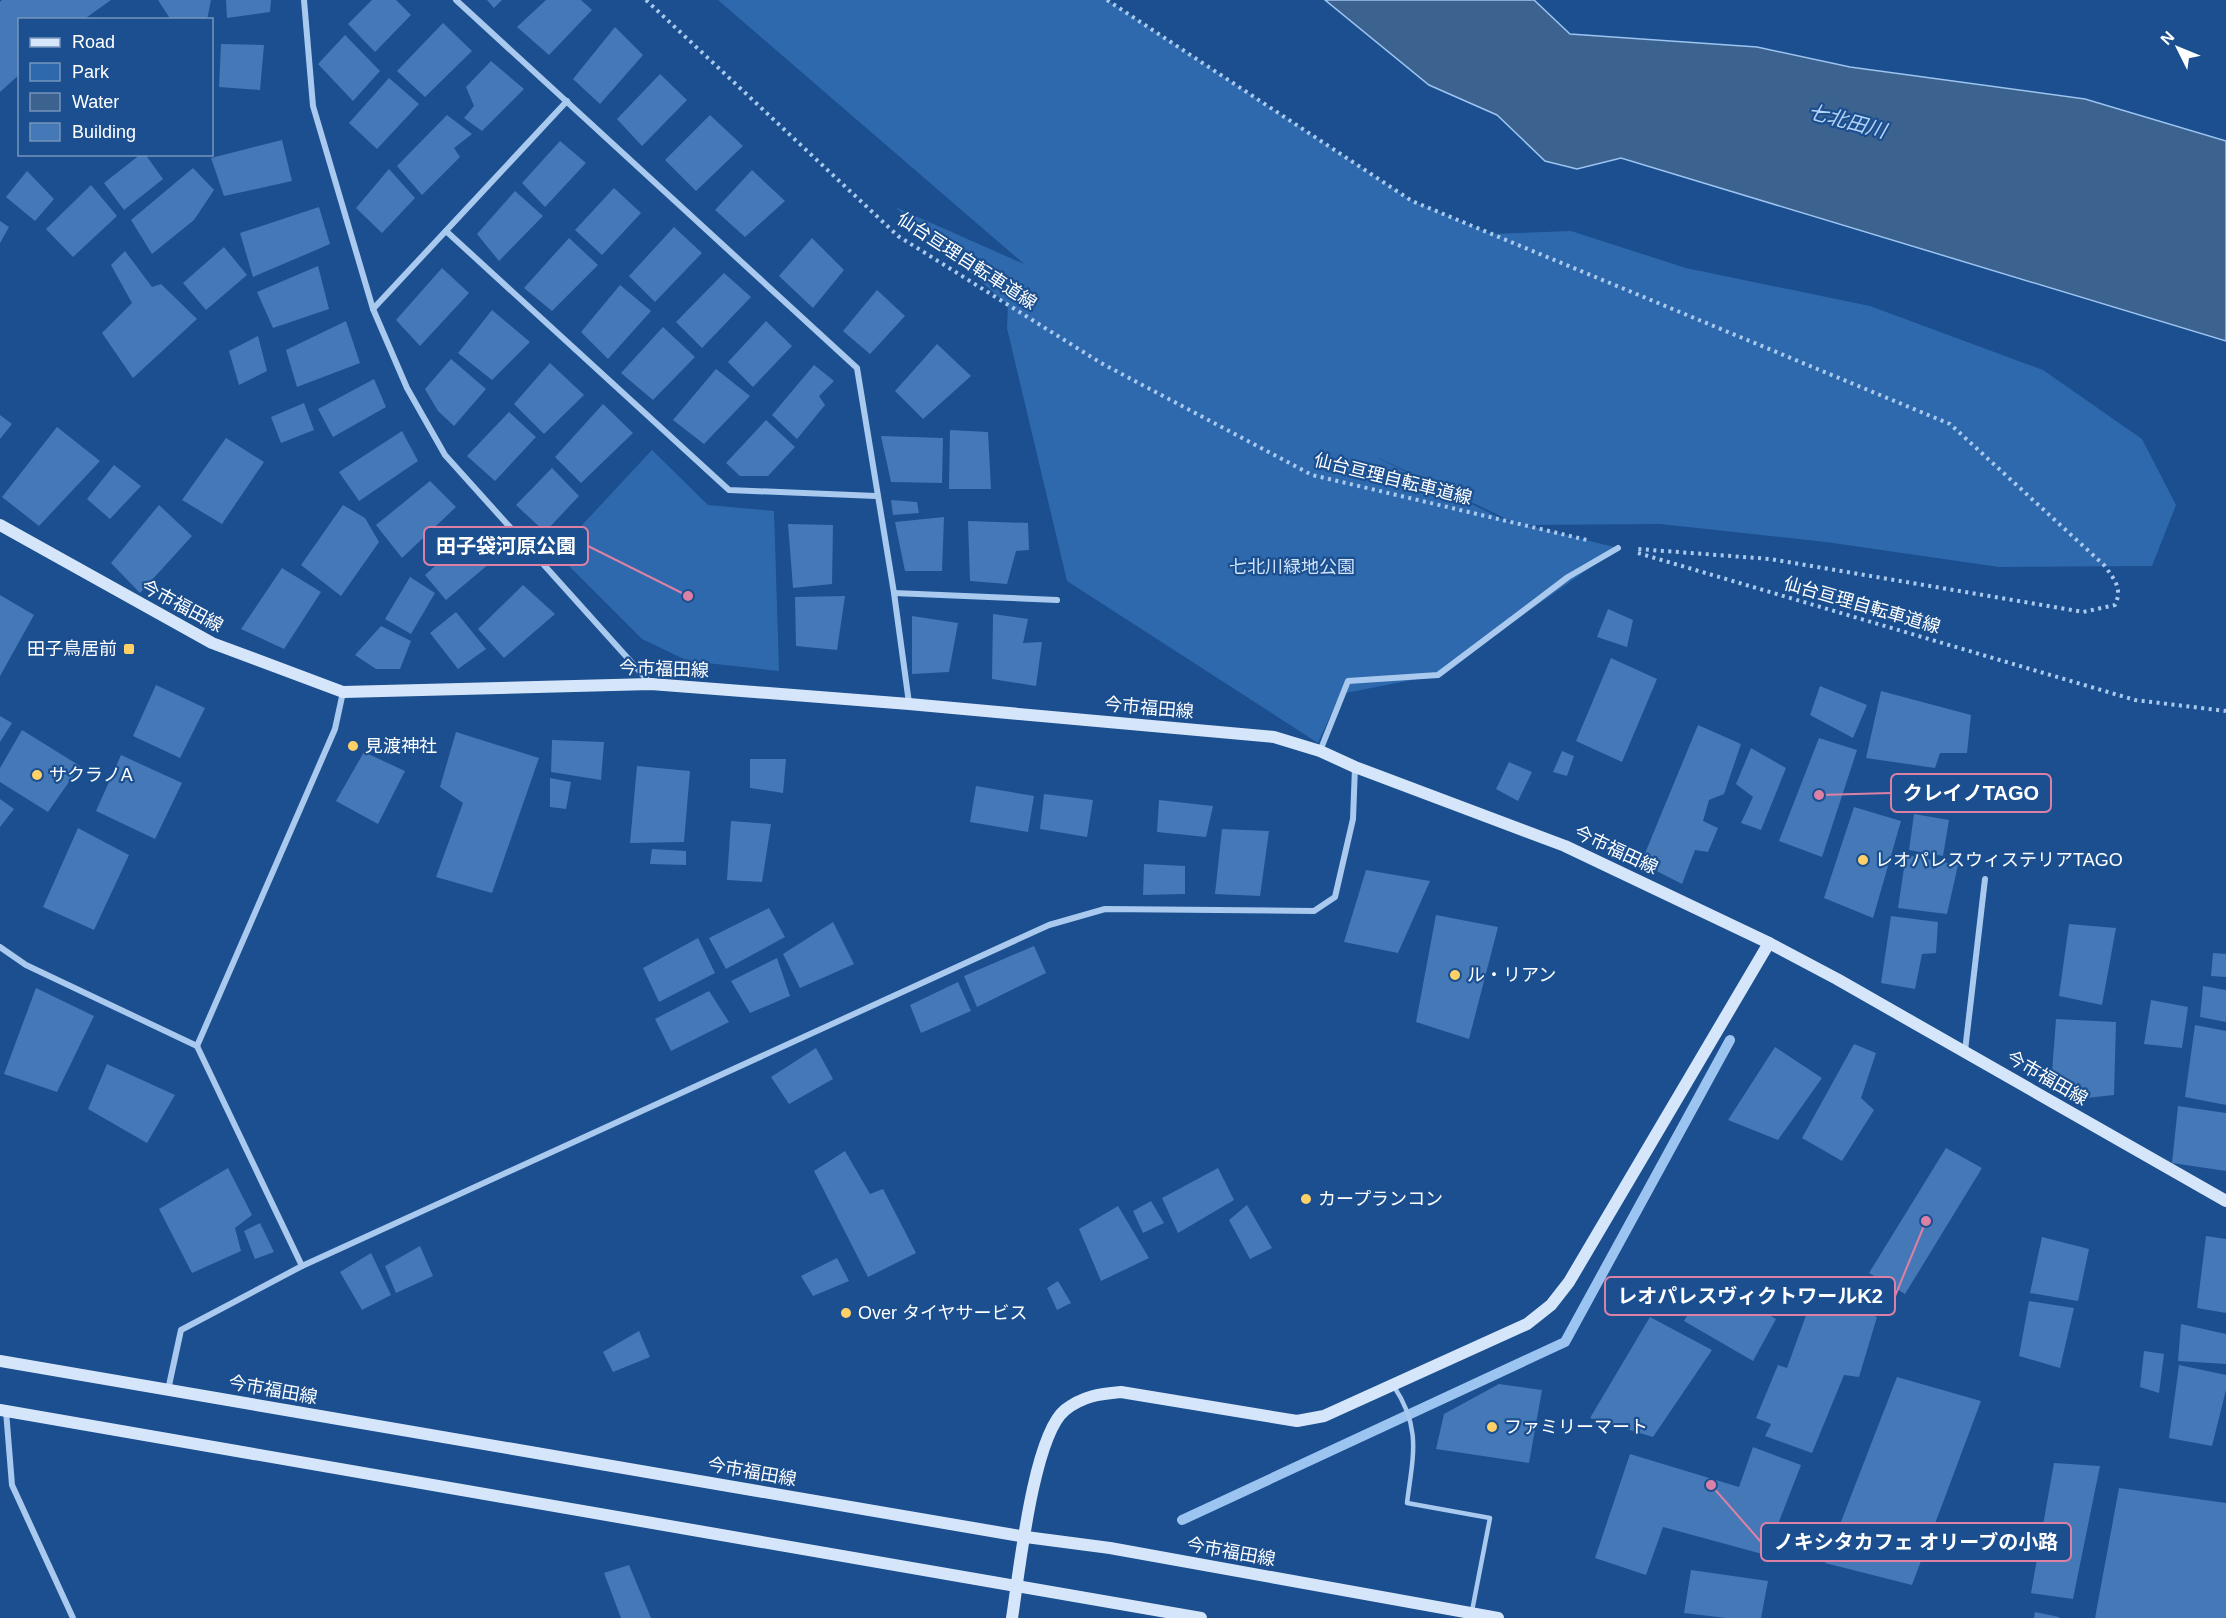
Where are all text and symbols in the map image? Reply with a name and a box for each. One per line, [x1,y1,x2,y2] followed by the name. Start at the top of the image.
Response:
[18,18,213,156] legend
[2148,18,2208,78] north arrow
[2157,28,2178,48] text: N
[72,32,115,52] text: Road
[72,62,110,82] text: Park
[72,92,119,112] text: Water
[1806,100,1890,142] water label: 七北田川
[72,122,136,142] text: Building
[894,208,1040,314] street label: 仙台亘理自転車道線
[1312,450,1474,508] street label: 仙台亘理自転車道線
[424,527,588,565] callout: 田子袋河原公園
[436,535,576,557] text: 田子袋河原公園
[1229,557,1355,577] park label: 七北川緑地公園
[1781,573,1943,637] street label: 仙台亘理自転車道線
[138,576,226,636] street label: 今市福田線
[27,639,117,659] place label: 田子鳥居前
[122,642,136,656] marker: 田子鳥居前
[619,657,709,681] street label: 今市福田線
[1103,694,1195,722] street label: 今市福田線
[365,736,437,756] place label: 見渡神社
[346,739,360,753] marker: 見渡神社
[49,765,133,785] place label: サクラノA
[30,768,44,782] marker: サクラノA
[1891,774,2051,812] callout: クレイノTAGO
[1903,782,2039,804] text: クレイノTAGO
[1571,822,1661,878] street label: 今市福田線
[1875,850,2123,870] place label: レオパレスウィステリアTAGO
[1856,853,1870,867] marker: レオパレスウィステリアTAGO
[1467,965,1556,985] place label: ル・リアン
[1448,968,1462,982] marker: ル・リアン
[2003,1047,2091,1109] street label: 今市福田線
[1318,1189,1443,1209] place label: カープランコン
[1299,1192,1313,1206] marker: カープランコン
[1605,1277,1895,1315] callout: レオパレスヴィクトワールK2
[1617,1285,1883,1307] text: レオパレスヴィクトワールK2
[858,1303,1027,1323] place label: Over タイヤサービス
[839,1306,853,1320] marker: Over タイヤサービス
[227,1372,319,1408] street label: 今市福田線
[1504,1417,1648,1437] place label: ファミリーマート
[1485,1420,1499,1434] marker: ファミリーマート
[706,1454,798,1490] street label: 今市福田線
[1761,1523,2071,1561] callout: ノキシタカフェ オリーブの小路
[1774,1531,2058,1553] text: ノキシタカフェ オリーブの小路
[1185,1534,1277,1570] street label: 今市福田線

